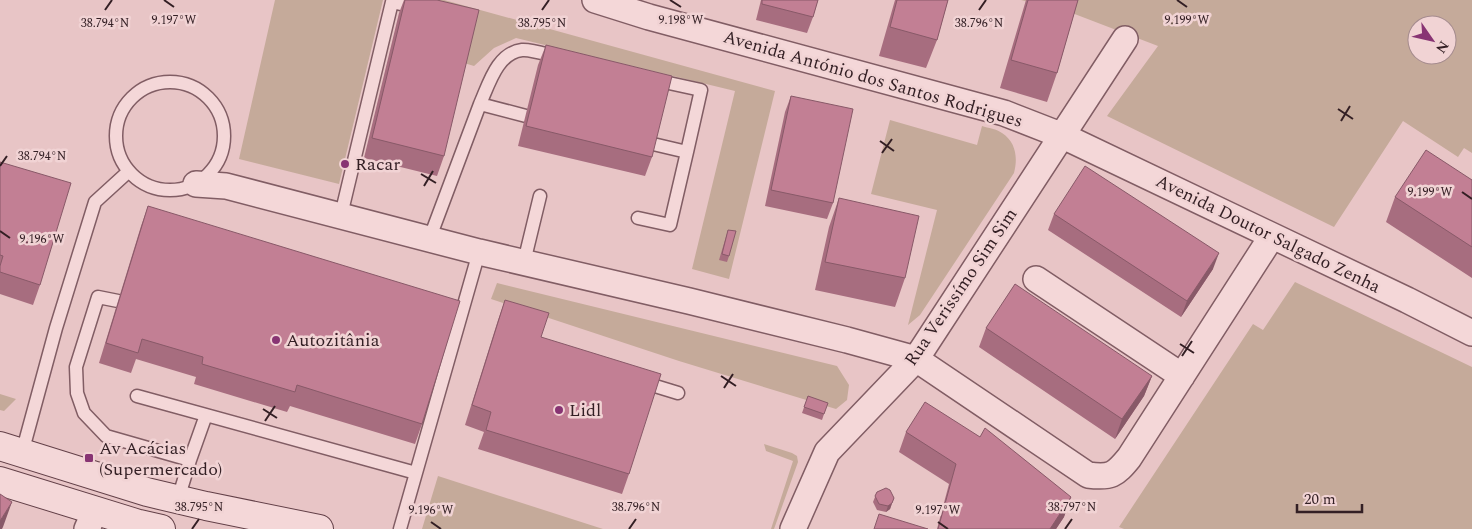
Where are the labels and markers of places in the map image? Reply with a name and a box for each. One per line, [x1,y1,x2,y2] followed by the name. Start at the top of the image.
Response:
[355,151,400,178] place label: Racar
[339,158,351,170] marker: Racar
[286,327,380,354] place label: Autozitânia
[270,334,282,346] marker: Autozitânia
[569,397,601,424] place label: Lidl
[553,404,565,416] marker: Lidl
[99,435,222,483] place label: Av Acácias (Supermercado)
[83,452,95,464] marker: Av Acácias (Supermercado)

